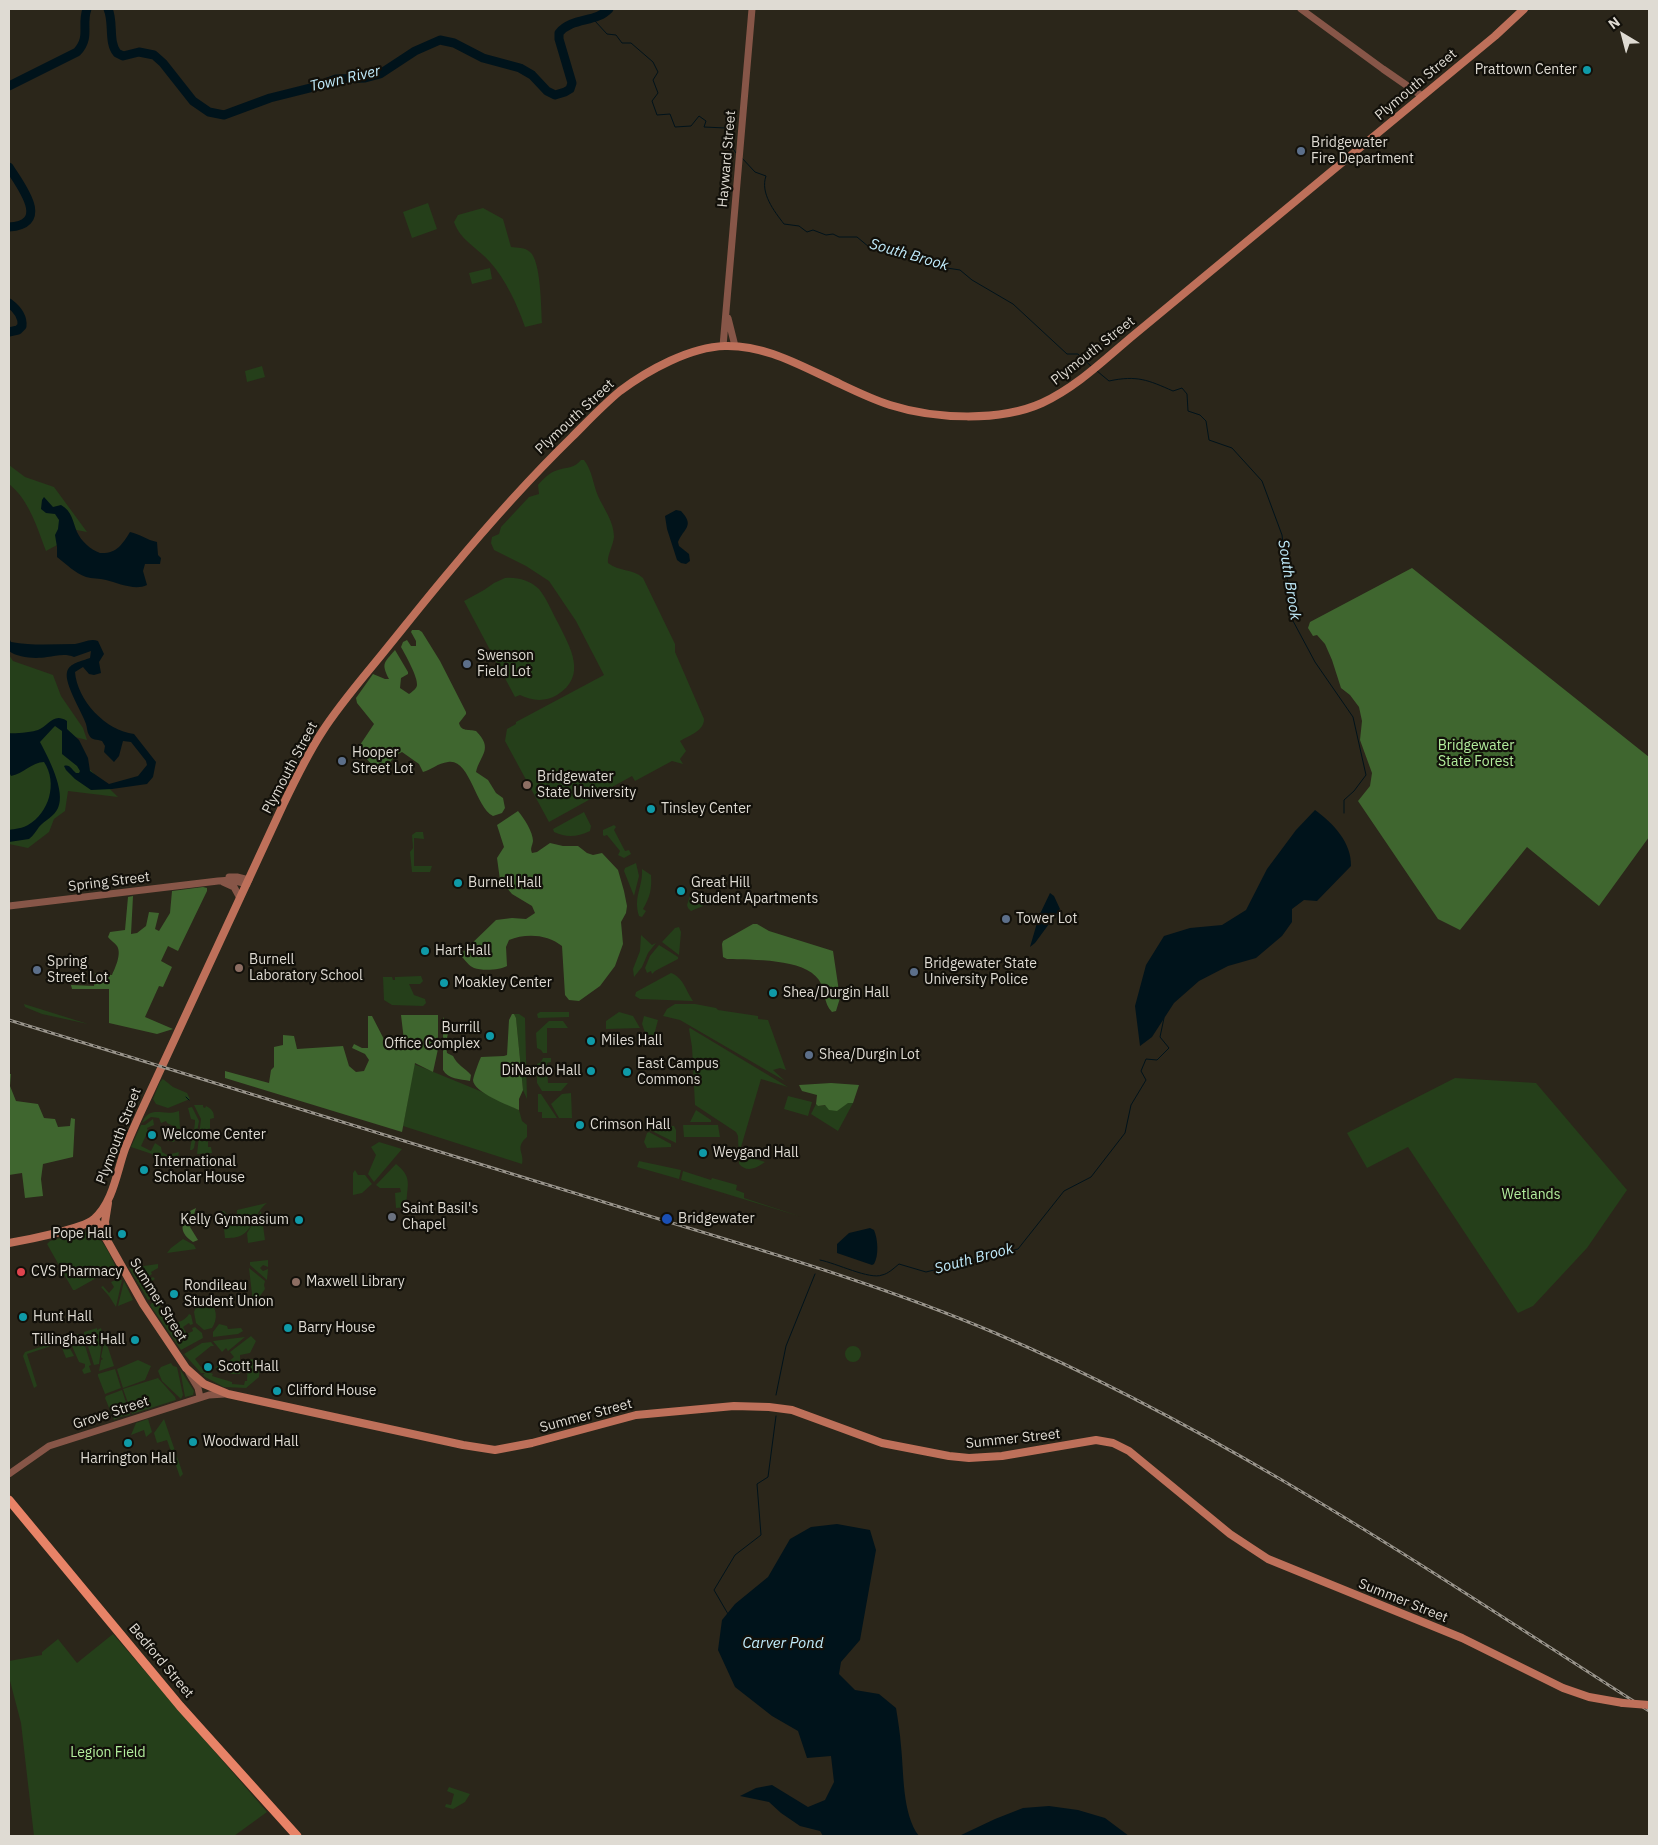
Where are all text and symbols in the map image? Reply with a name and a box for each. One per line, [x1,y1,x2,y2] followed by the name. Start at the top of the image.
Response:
[1598,10,1648,60] north arrow
[1605,13,1623,33] text: N
[1372,46,1460,124] street label: Plymouth Street
[308,62,382,96] water label: Town River
[1475,62,1577,78] place label: Prattown Center
[1581,64,1593,76] marker: Prattown Center
[714,110,740,208] street label: Hayward Street
[1311,135,1414,168] place label: Bridgewater Fire Department
[1295,145,1307,157] marker: Bridgewater Fire Department
[867,235,951,275] water label: South Brook
[1048,313,1138,389] street label: Plymouth Street
[532,376,618,458] street label: Plymouth Street
[1274,538,1304,622] water label: South Brook
[477,648,534,680] place label: Swenson Field Lot
[461,658,473,670] marker: Swenson Field Lot
[259,719,321,817] street label: Plymouth Street
[1438,738,1514,770] park label: Bridgewater State Forest
[352,745,413,778] place label: Hooper Street Lot
[336,755,348,767] marker: Hooper Street Lot
[537,769,636,802] place label: Bridgewater State University
[521,779,533,791] marker: Bridgewater State University
[661,801,751,817] place label: Tinsley Center
[645,803,657,815] marker: Tinsley Center
[67,869,151,895] street label: Spring Street
[468,875,542,891] place label: Burnell Hall
[691,875,818,908] place label: Great Hill Student Apartments
[452,877,464,889] marker: Burnell Hall
[675,885,687,897] marker: Great Hill Student Apartments
[1016,911,1077,927] place label: Tower Lot
[1000,913,1012,925] marker: Tower Lot
[435,943,491,959] place label: Hart Hall
[419,945,431,957] marker: Hart Hall
[249,952,363,984] place label: Burnell Laboratory School
[47,954,108,986] place label: Spring Street Lot
[924,956,1037,989] place label: Bridgewater State University Police
[233,962,245,974] marker: Burnell Laboratory School
[31,964,43,976] marker: Spring Street Lot
[908,966,920,978] marker: Bridgewater State University Police
[454,975,552,991] place label: Moakley Center
[438,977,450,989] marker: Moakley Center
[783,985,889,1001] place label: Shea/Durgin Hall
[767,987,779,999] marker: Shea/Durgin Hall
[384,1020,480,1052] place label: Burrill Office Complex
[484,1030,496,1042] marker: Burrill Office Complex
[601,1033,662,1049] place label: Miles Hall
[585,1035,597,1047] marker: Miles Hall
[819,1047,920,1063] place label: Shea/Durgin Lot
[803,1049,815,1061] marker: Shea/Durgin Lot
[637,1056,719,1088] place label: East Campus Commons
[501,1063,581,1079] place label: DiNardo Hall
[585,1065,597,1077] marker: DiNardo Hall
[621,1066,633,1078] marker: East Campus Commons
[93,1086,145,1186] street label: Plymouth Street
[590,1117,670,1133] place label: Crimson Hall
[574,1119,586,1131] marker: Crimson Hall
[162,1127,266,1143] place label: Welcome Center
[146,1129,158,1141] marker: Welcome Center
[713,1145,799,1161] place label: Weygand Hall
[697,1147,709,1159] marker: Weygand Hall
[154,1154,245,1186] place label: International Scholar House
[138,1164,150,1176] marker: International Scholar House
[1501,1187,1561,1203] park label: Wetlands
[402,1201,478,1234] place label: Saint Basil's Chapel
[386,1211,398,1223] marker: Saint Basil's Chapel
[678,1211,755,1227] place label: Bridgewater
[180,1212,289,1228] place label: Kelly Gymnasium
[660,1212,674,1226] marker: Bridgewater
[293,1214,305,1226] marker: Kelly Gymnasium
[52,1226,112,1242] place label: Pope Hall
[116,1228,128,1240] marker: Pope Hall
[932,1240,1016,1278] water label: South Brook
[126,1255,190,1345] street label: Summer Street
[31,1264,122,1280] place label: CVS Pharmacy
[15,1266,27,1278] marker: CVS Pharmacy
[306,1274,405,1290] place label: Maxwell Library
[290,1276,302,1288] marker: Maxwell Library
[184,1278,274,1310] place label: Rondileau Student Union
[168,1288,180,1300] marker: Rondileau Student Union
[33,1309,92,1325] place label: Hunt Hall
[17,1311,29,1323] marker: Hunt Hall
[298,1320,376,1336] place label: Barry House
[282,1322,294,1334] marker: Barry House
[32,1332,125,1348] place label: Tillinghast Hall
[129,1334,141,1346] marker: Tillinghast Hall
[218,1359,279,1375] place label: Scott Hall
[202,1361,214,1373] marker: Scott Hall
[287,1383,377,1399] place label: Clifford House
[271,1385,283,1397] marker: Clifford House
[71,1393,151,1433] street label: Grove Street
[538,1396,634,1436] street label: Summer Street
[965,1426,1061,1452] street label: Summer Street
[203,1434,299,1450] place label: Woodward Hall
[187,1436,199,1448] marker: Woodward Hall
[122,1437,134,1449] marker: Harrington Hall
[80,1451,176,1467] place label: Harrington Hall
[1356,1575,1450,1627] street label: Summer Street
[125,1620,197,1702] street label: Bedford Street
[742,1635,824,1653] water label: Carver Pond
[70,1745,146,1761] park label: Legion Field

